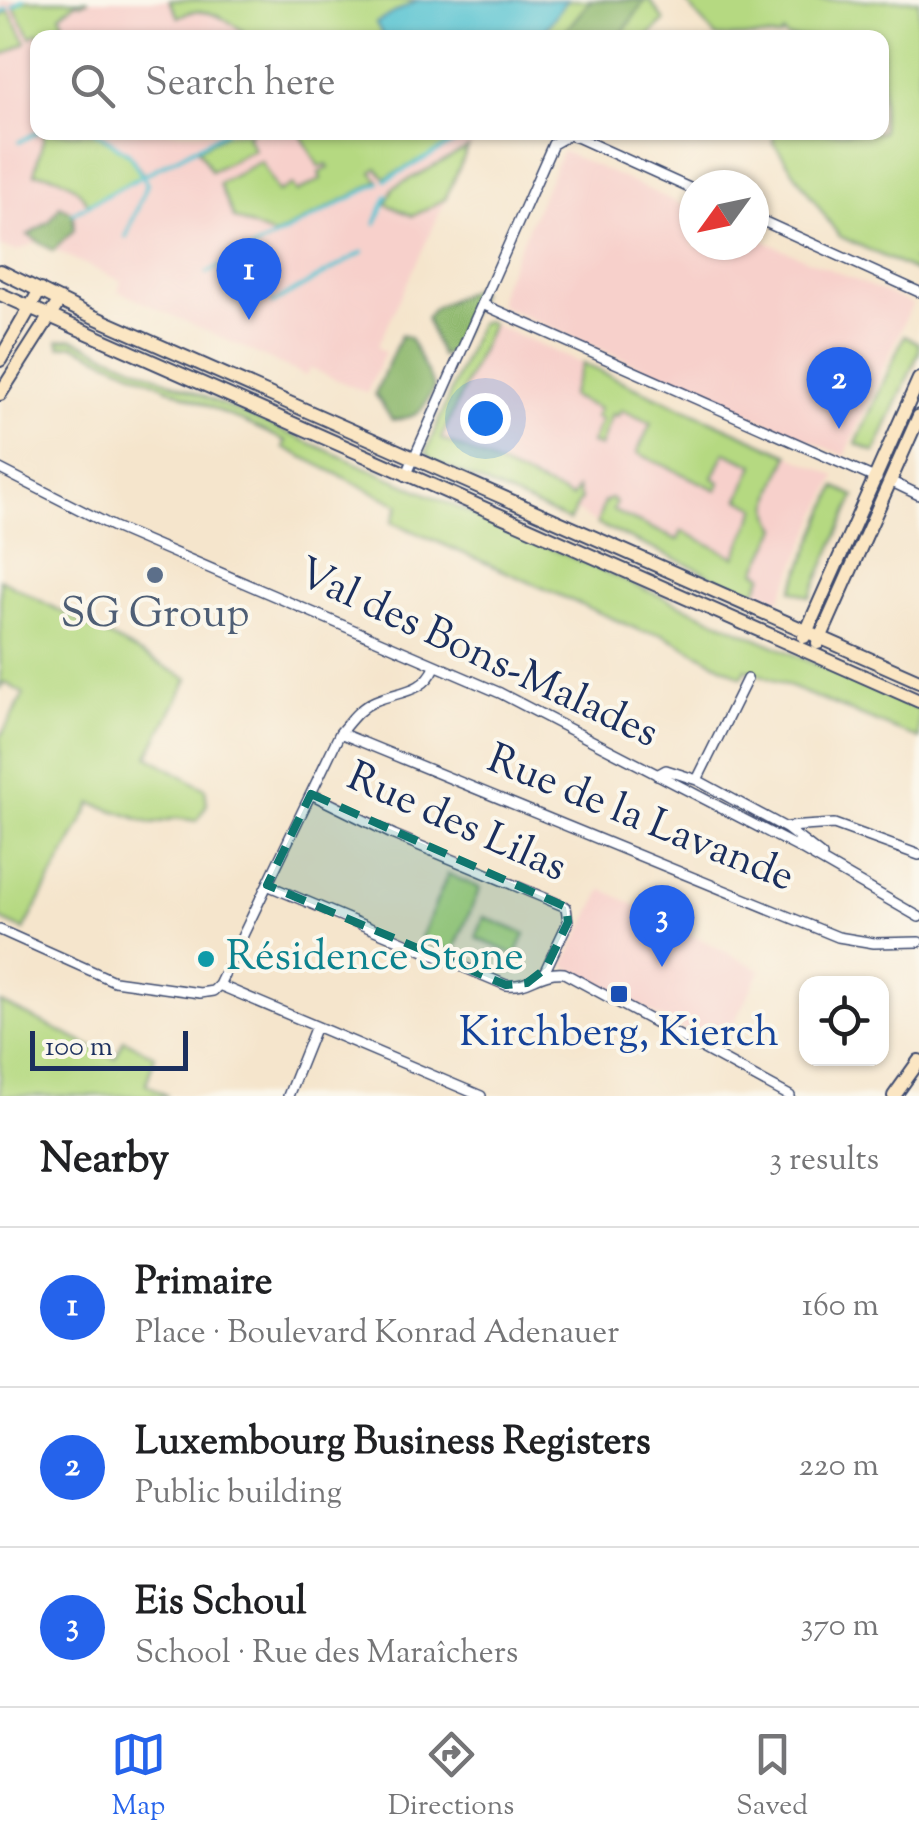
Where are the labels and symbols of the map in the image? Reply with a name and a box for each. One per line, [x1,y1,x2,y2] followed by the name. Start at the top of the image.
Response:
[679,170,769,260] north arrow
[216,238,282,320] pin: 1
[806,346,872,429] pin: 2
[460,393,511,444] your location
[287,545,667,765] street label: Val des Bons-Malades
[144,564,166,586] marker: SG Group
[61,586,249,646] place label: SG Group
[478,731,802,909] street label: Rue de la Lavande
[337,749,575,899] street label: Rue des Lilas
[630,884,694,967] pin: 3
[226,929,524,989] place label: Résidence Stone
[195,948,217,970] marker: Résidence Stone
[608,983,630,1005] marker: Kirchberg, Kierch
[459,1005,779,1065] place label: Kirchberg, Kierch
[30,1026,188,1070] scale bar

